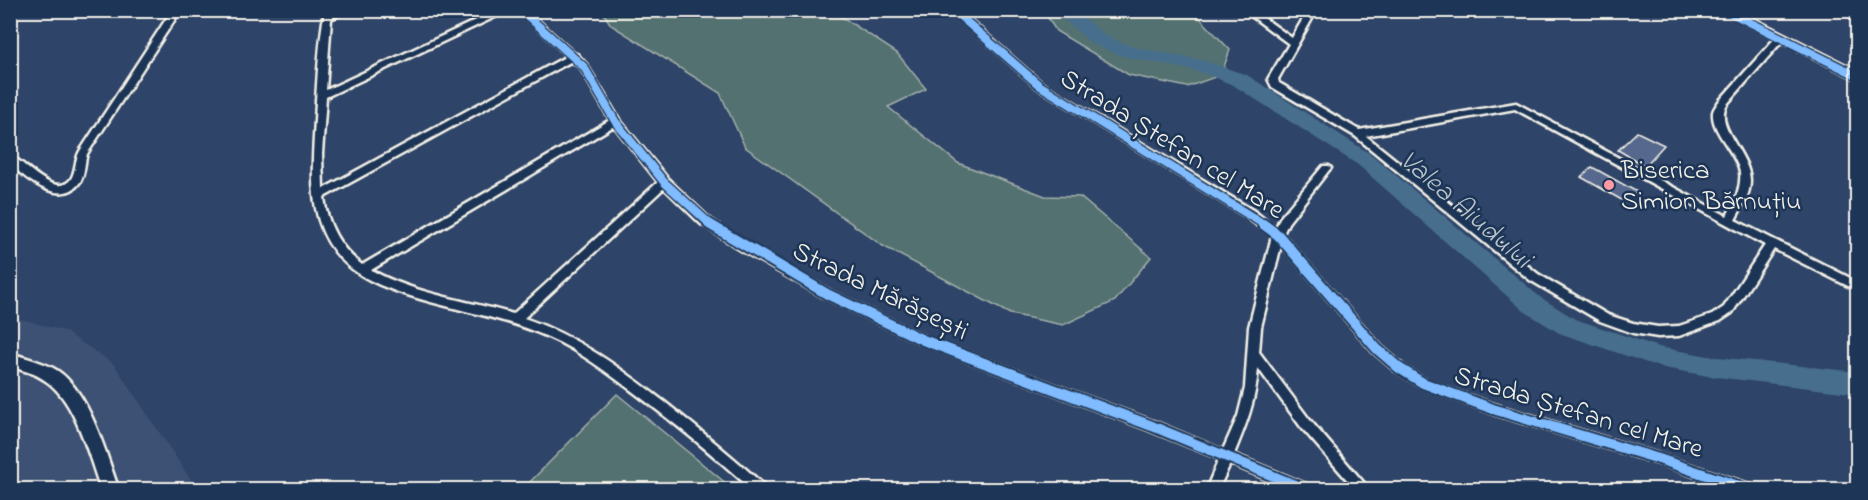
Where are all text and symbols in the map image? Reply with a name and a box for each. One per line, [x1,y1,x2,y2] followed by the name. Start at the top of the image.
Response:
[1052,60,1292,231] street label: Strada Ștefan cel Mare
[1390,142,1542,282] water label: Valea Aiudului
[1620,152,1801,222] place label: Biserica Simion Bărnuțiu
[1602,178,1616,192] marker: Biserica Simion Bărnuțiu
[785,233,974,352] street label: Strada Mărășești
[1449,357,1708,470] street label: Strada Ștefan cel Mare

